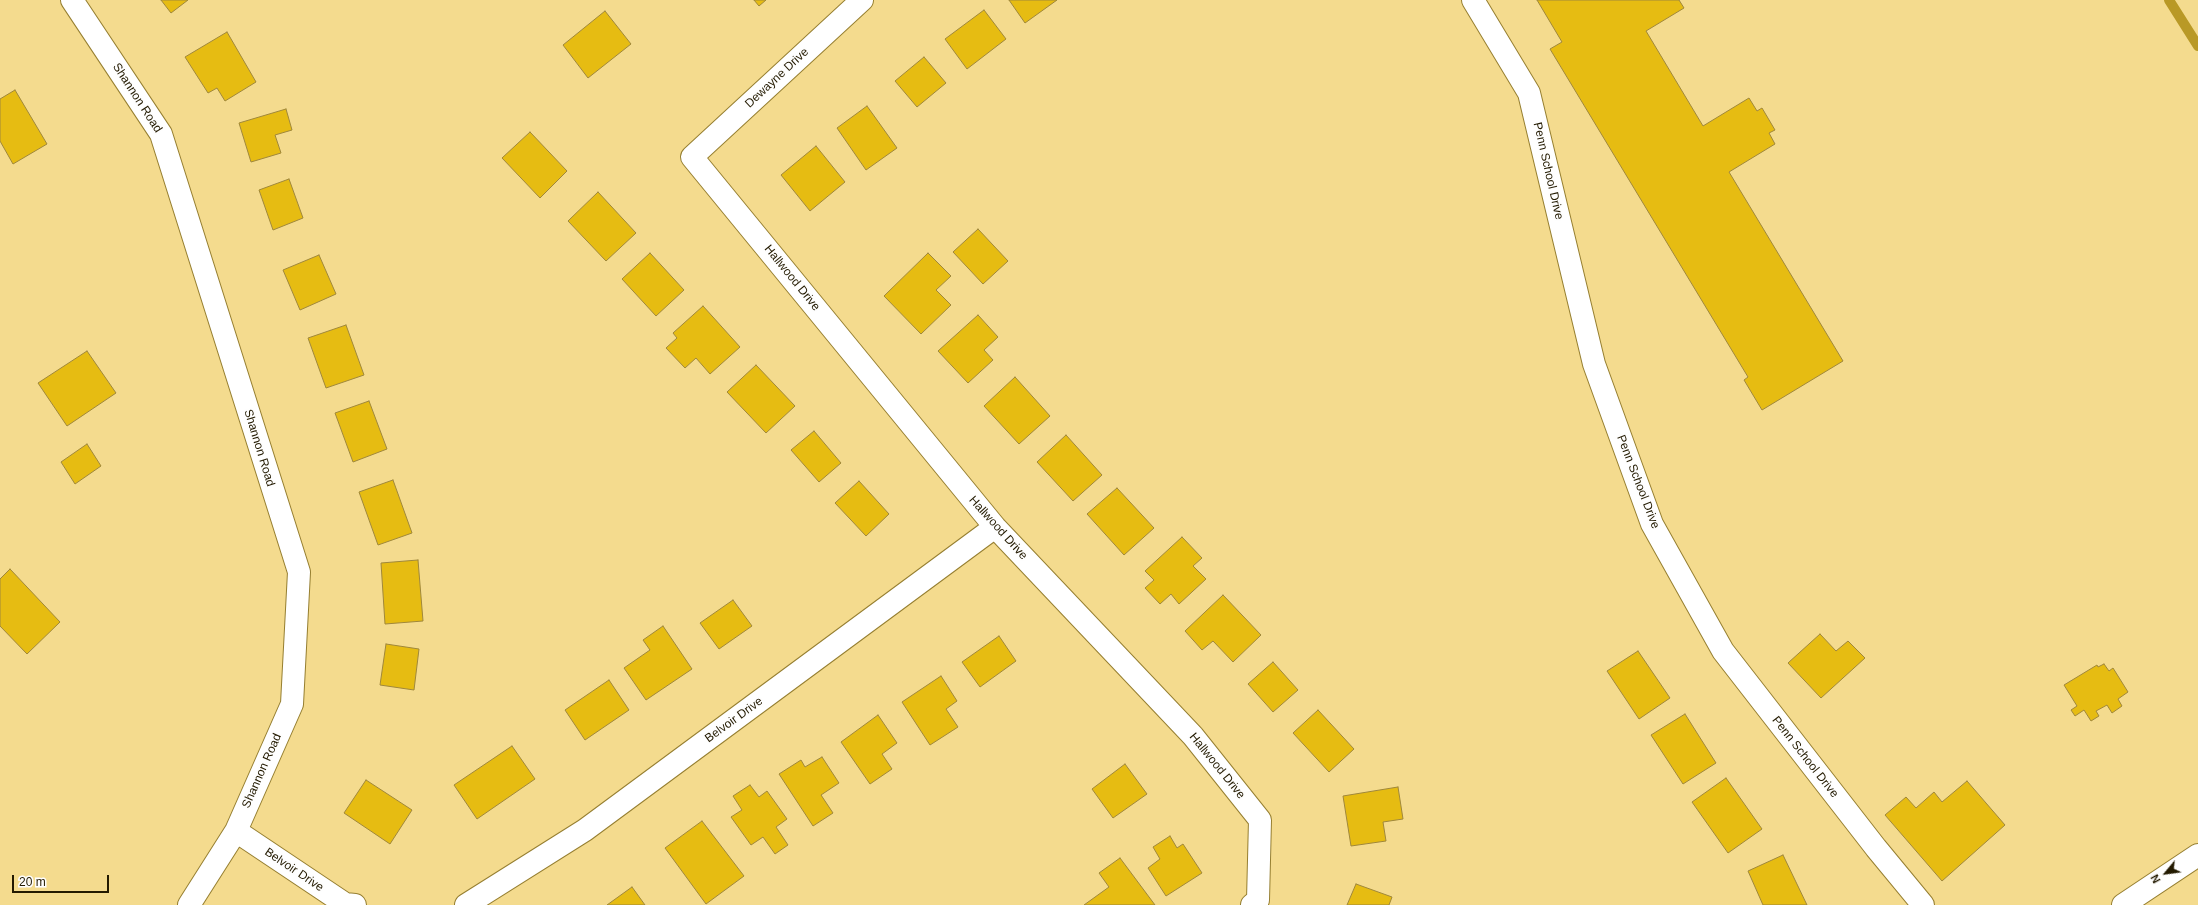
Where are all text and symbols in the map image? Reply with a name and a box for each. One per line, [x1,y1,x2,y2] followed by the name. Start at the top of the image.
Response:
[742,45,812,111] street label: Dewayne Drive
[109,61,165,135] street label: Shannon Road
[1530,121,1566,221] street label: Penn School Drive
[761,242,823,314] street label: Hallwood Drive
[240,408,278,488] street label: Shannon Road
[1613,433,1663,531] street label: Penn School Drive
[966,493,1030,563] street label: Hallwood Drive
[702,694,766,746] street label: Belvoir Drive
[1769,713,1841,801] street label: Penn School Drive
[1186,730,1248,802] street label: Hallwood Drive
[239,731,285,811] street label: Shannon Road
[262,845,326,895] street label: Belvoir Drive
[2146,853,2186,893] north arrow
[14,867,111,893] scale bar
[2148,872,2163,885] text: N
[19,875,46,889] text: 20 m

